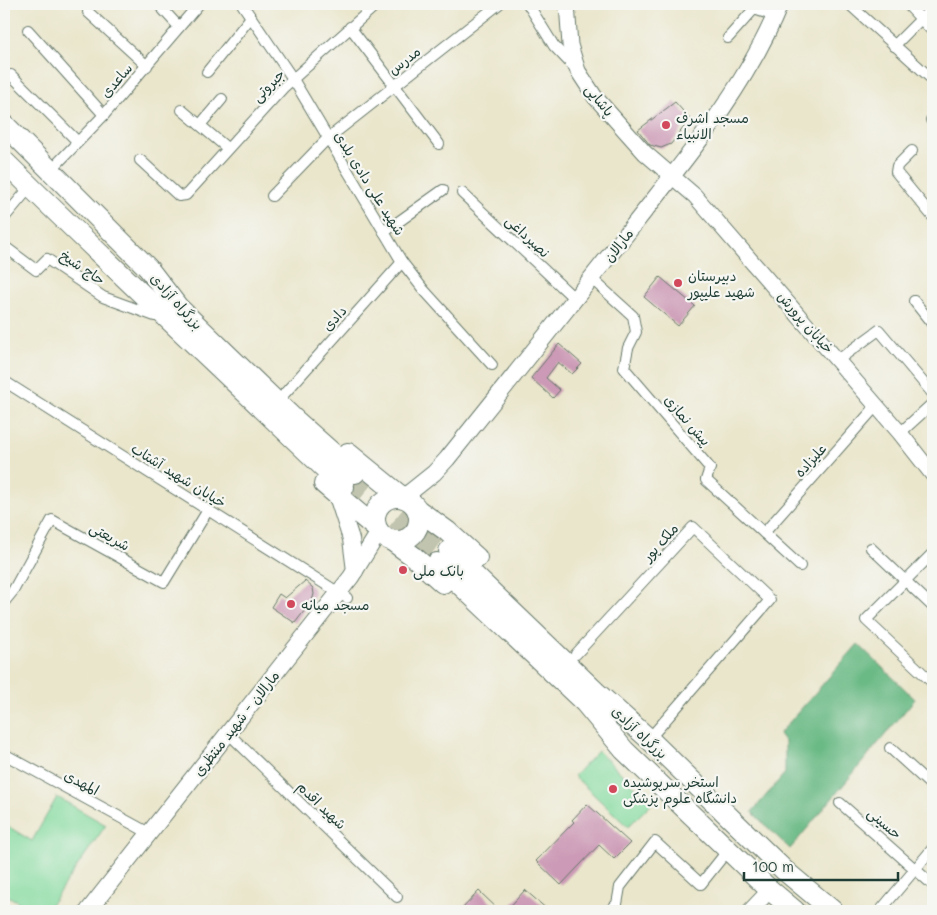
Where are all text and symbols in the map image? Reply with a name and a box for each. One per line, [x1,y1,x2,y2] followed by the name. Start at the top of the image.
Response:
[384,41,424,79] street label: مدرس
[96,59,136,101] street label: ساعدی
[247,64,289,106] street label: جبروتی
[580,80,619,121] street label: پاشایی
[676,108,749,143] place label: مسجد اشرف الانبیاء
[660,119,672,131] marker: مسجد اشرف الانبیاء
[330,127,410,239] street label: شهید علی دادی بلدی
[502,211,554,261] street label: نصیرداغی
[599,224,637,266] street label: مارالان
[56,245,109,290] street label: حاج شیخ
[687,266,755,302] place label: دبیرستان شهید علیپور
[147,269,207,333] street label: بزرگراه آزادی
[672,277,684,289] marker: دبیرستان شهید علیپور
[773,287,838,358] street label: خیابان پرورش
[318,301,350,335] street label: دادی
[660,390,715,450] street label: پیش نمازی
[128,438,230,512] street label: خیابان شهید آشتاب
[790,439,830,481] street label: علیزاده
[87,517,133,555] street label: شریعتی
[637,519,683,567] street label: ملک پور
[413,561,464,580] place label: بانک ملی
[397,564,409,576] marker: بانک ملی
[301,595,370,614] place label: مسجد میانه
[285,598,297,610] marker: مسجد میانه
[189,666,283,780] street label: مارالان - شهید منتظری
[608,701,672,763] street label: بزرگراه آزادی
[61,765,103,799] street label: المهدی
[623,772,737,809] place label: استخر سرپوشیده دانشگاه علوم پزشکی
[292,777,351,835] street label: شهید اقدم
[607,783,619,795] marker: استخر سرپوشیده دانشگاه علوم پزشکی
[864,803,906,843] street label: حسینی
[744,850,898,882] scale bar
[752,856,794,876] text: 100 m

